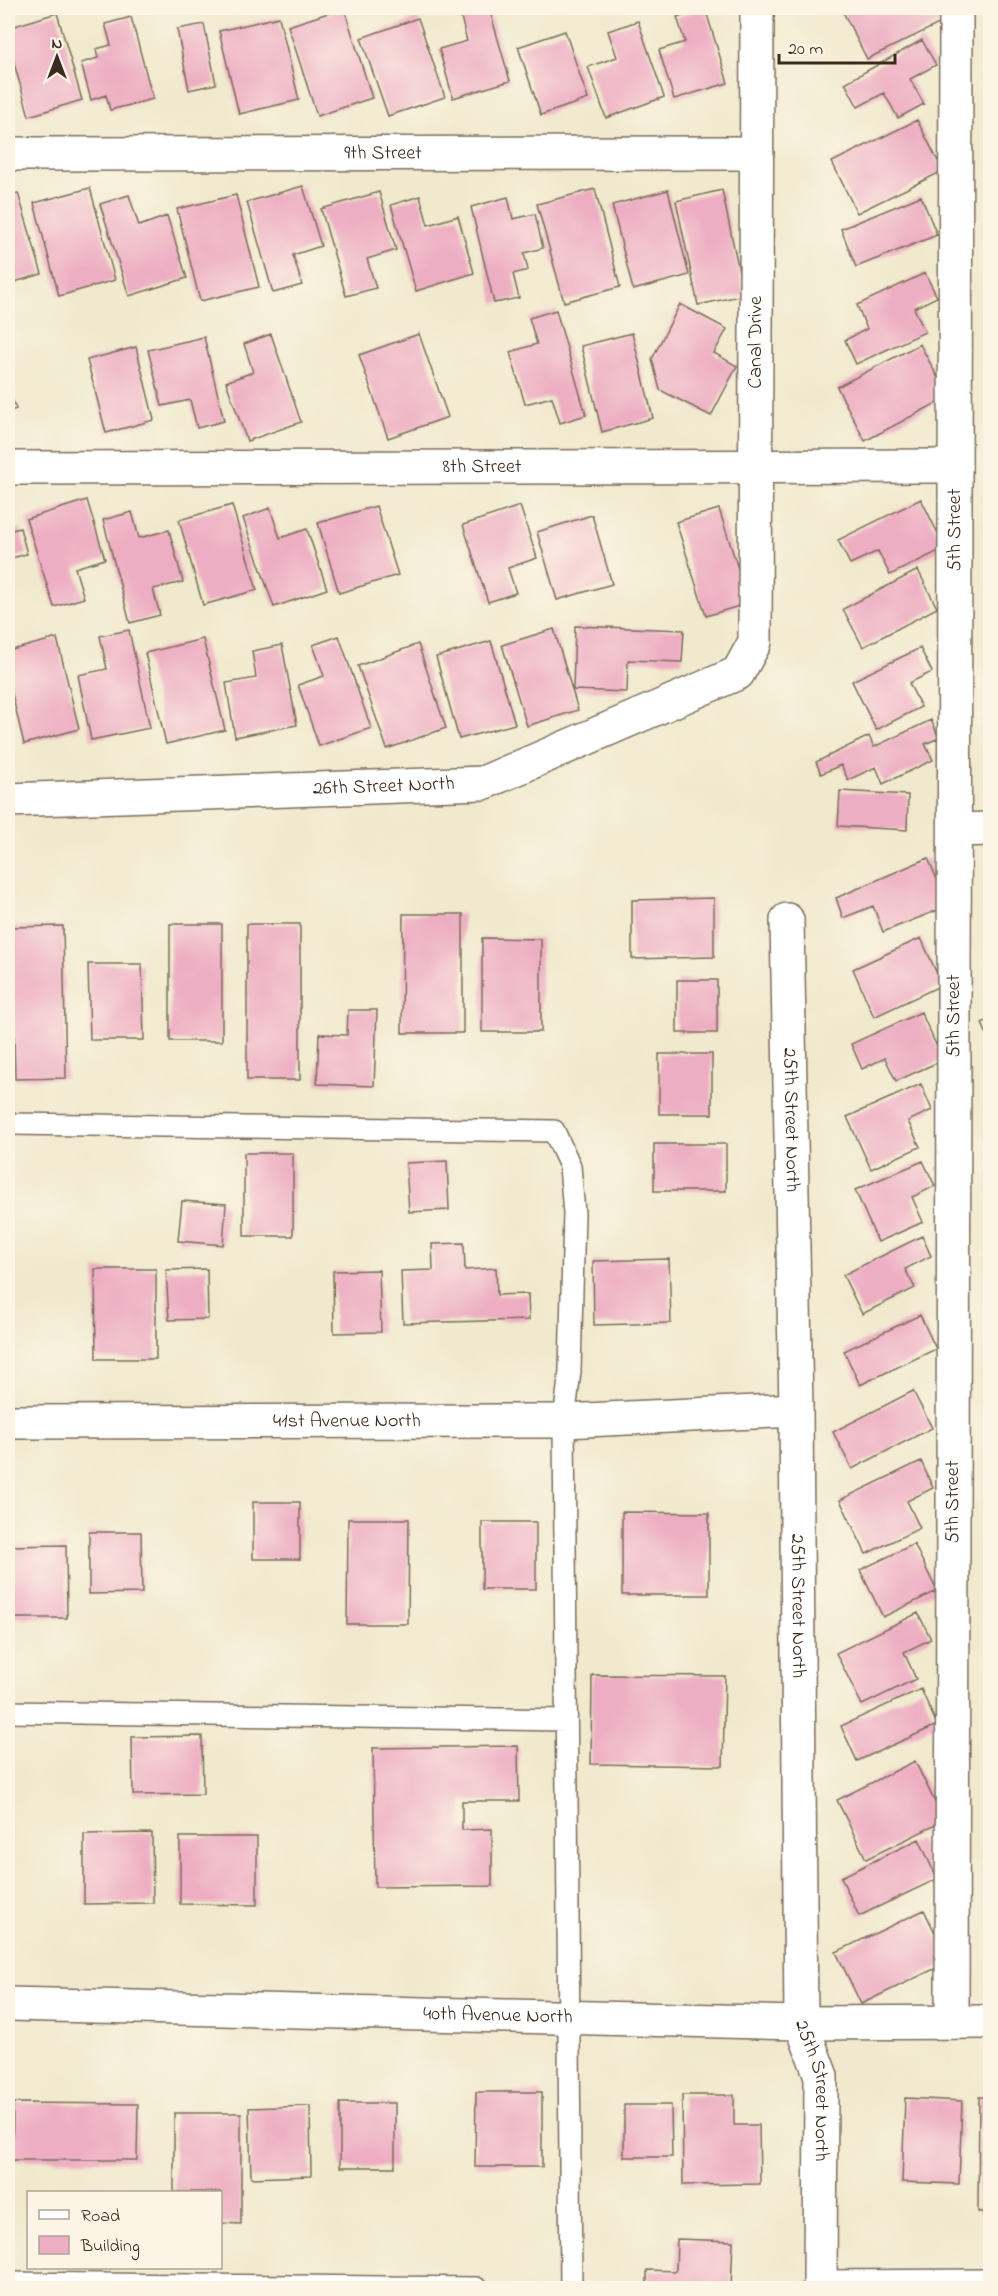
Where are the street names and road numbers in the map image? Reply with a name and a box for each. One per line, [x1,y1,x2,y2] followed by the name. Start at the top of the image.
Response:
[344,139,422,168] street label: 9th Street
[741,296,771,389] street label: Canal Drive
[442,452,522,482] street label: 8th Street
[940,488,970,572] street label: 5th Street
[312,770,455,804] street label: 26th Street North
[939,974,969,1058] street label: 5th Street
[775,1047,806,1192] street label: 25th Street North
[273,1407,421,1436] street label: 41st Avenue North
[938,1460,968,1544] street label: 5th Street
[783,1534,813,1678] street label: 25th Street North
[423,1999,573,2032] street label: 40th Avenue North
[787,2016,836,2162] street label: 25th Street North

